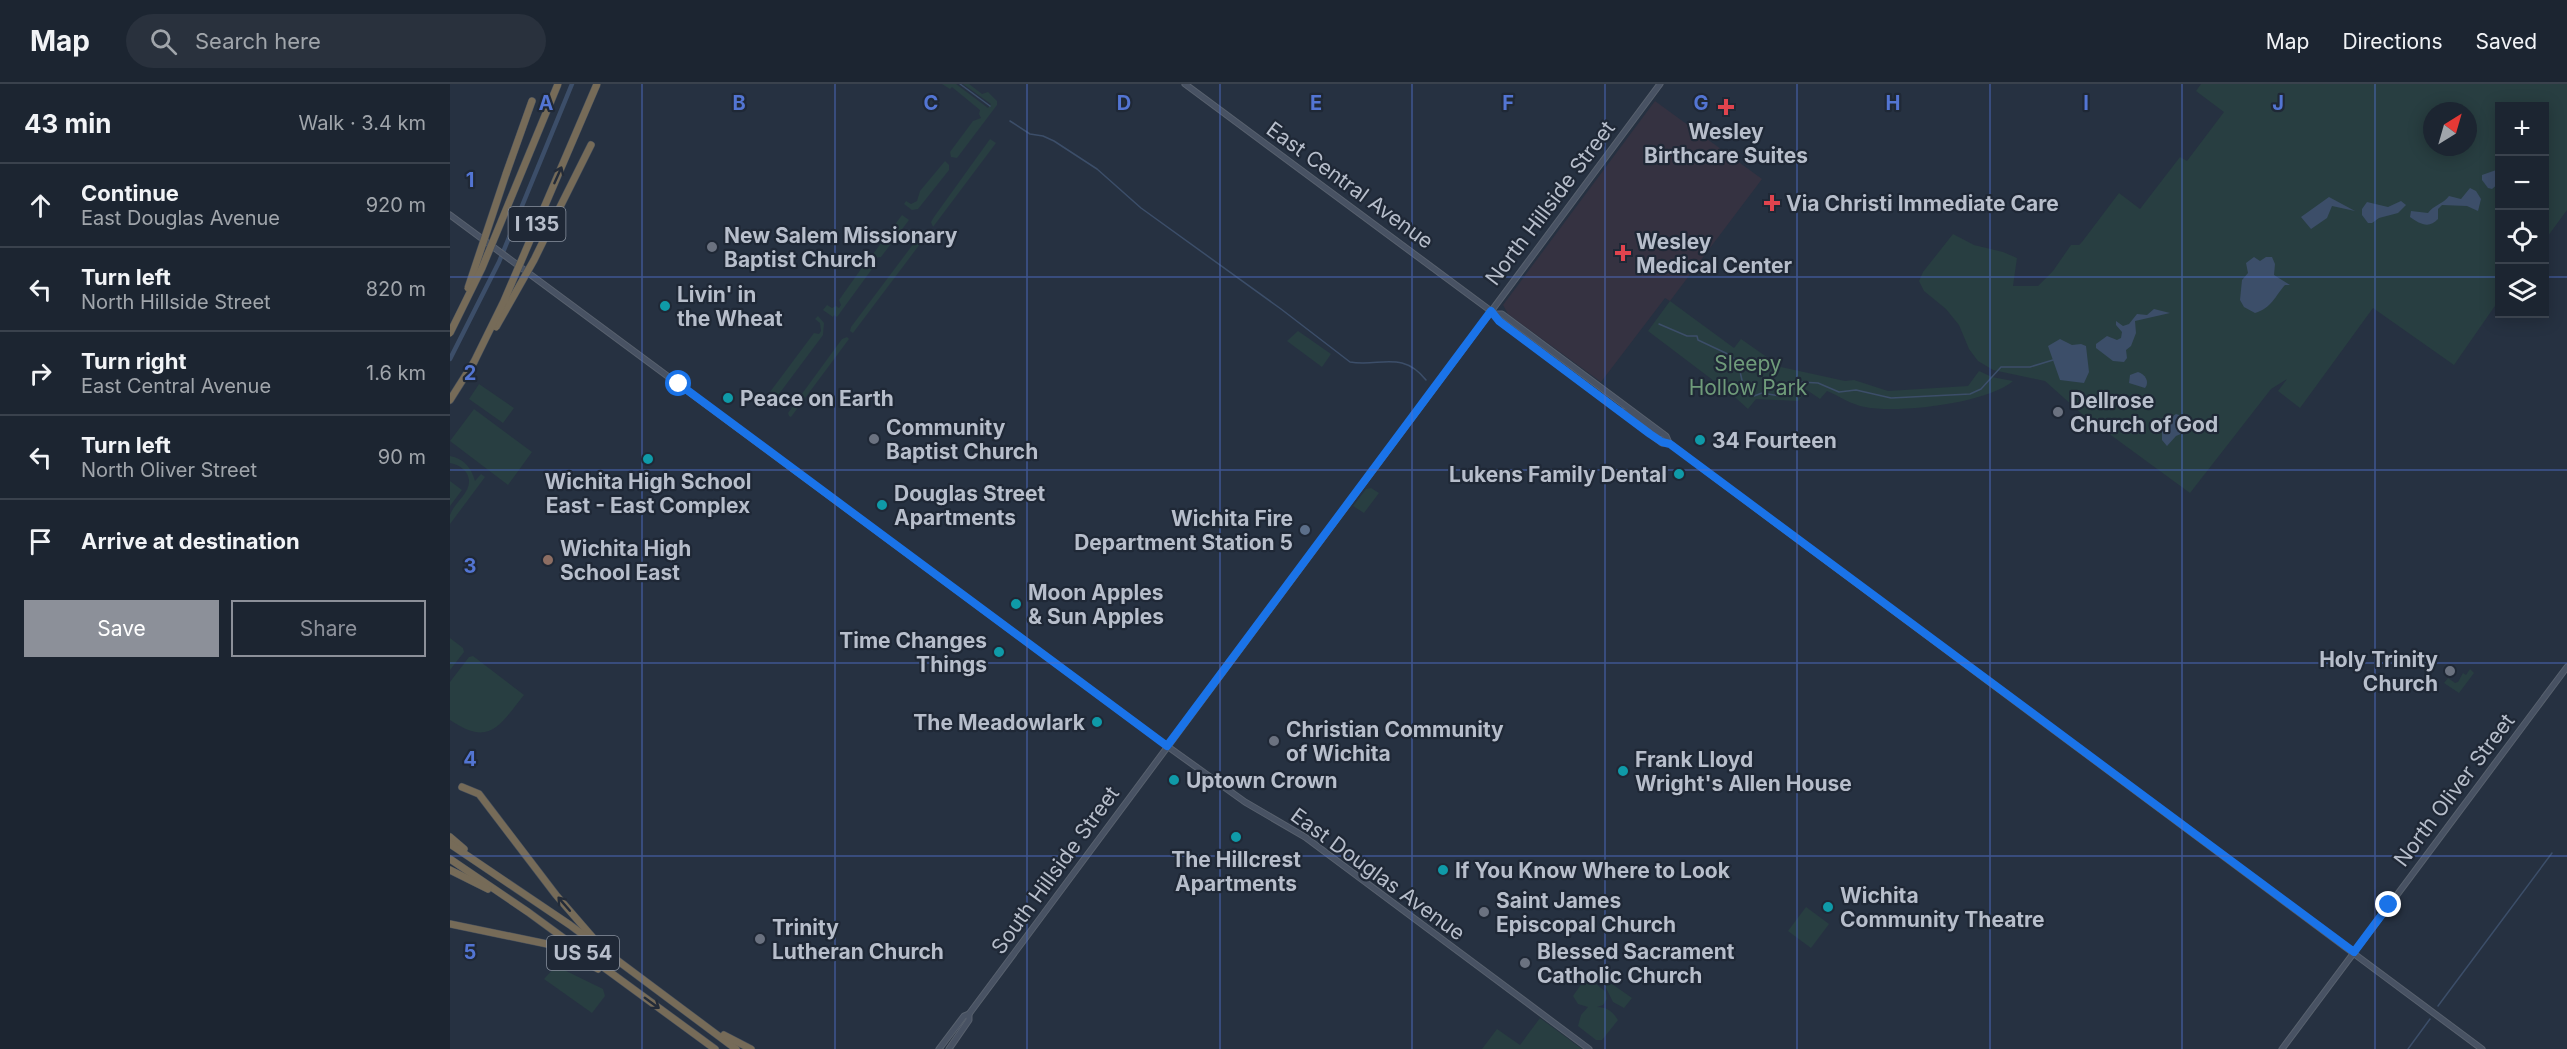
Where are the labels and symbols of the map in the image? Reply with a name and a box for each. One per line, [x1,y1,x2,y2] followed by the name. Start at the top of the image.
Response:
[539,91,554,115] text: A
[732,91,746,115] text: B
[924,91,938,115] text: C
[1117,91,1131,115] text: D
[1310,91,1322,115] text: E
[1502,91,1514,115] text: F
[1693,91,1709,115] text: G
[1886,91,1900,115] text: H
[2083,91,2089,115] text: I
[2272,91,2284,115] text: J
[1717,98,1735,116] marker: Wesley Birthcare Suites
[2423,102,2477,156] north arrow
[1262,116,1438,254] street label: East Central Avenue
[1480,116,1620,290] street label: North Hillside Street
[1644,119,1808,168] place label: Wesley Birthcare Suites
[554,166,565,184] one-way arrow
[466,168,474,192] text: 1
[1786,191,2059,216] place label: Via Christi Immediate Care
[1763,194,1781,212] marker: Via Christi Immediate Care
[508,207,566,241] road number: I 135
[724,223,958,272] place label: New Salem Missionary Baptist Church
[1636,229,1793,278] place label: Wesley Medical Center
[705,240,719,254] marker: New Salem Missionary Baptist Church
[1614,244,1632,262] marker: Wesley Medical Center
[677,282,783,331] place label: Livin' in the Wheat
[658,299,672,313] marker: Livin' in the Wheat
[1689,351,1808,400] park label: Sleepy Hollow Park
[464,361,476,385] text: 2
[665,370,691,396] route start
[740,386,894,411] place label: Peace on Earth
[2070,388,2218,437] place label: Dellrose Church of God
[721,391,735,405] marker: Peace on Earth
[2051,405,2065,419] marker: Dellrose Church of God
[886,415,1038,464] place label: Community Baptist Church
[1712,428,1837,453] place label: 34 Fourteen
[867,432,881,446] marker: Community Baptist Church
[1693,433,1707,447] marker: 34 Fourteen
[641,452,655,466] marker: Wichita High School East - East Complex
[1449,462,1667,487] place label: Lukens Family Dental
[1672,467,1686,481] marker: Lukens Family Dental
[545,469,751,518] place label: Wichita High School East - East Complex
[894,481,1046,530] place label: Douglas Street Apartments
[875,498,889,512] marker: Douglas Street Apartments
[1074,506,1293,555] place label: Wichita Fire Department Station 5
[1298,523,1312,537] marker: Wichita Fire Department Station 5
[560,536,691,585] place label: Wichita High School East
[541,553,555,567] marker: Wichita High School East
[464,554,476,578] text: 3
[1028,580,1164,629] place label: Moon Apples & Sun Apples
[1009,597,1023,611] marker: Moon Apples & Sun Apples
[839,628,987,677] place label: Time Changes Things
[992,645,1006,659] marker: Time Changes Things
[2319,647,2438,696] place label: Holy Trinity Church
[2443,664,2457,678] marker: Holy Trinity Church
[2388,709,2520,871] street label: North Oliver Street
[913,710,1086,735] place label: The Meadowlark
[1090,715,1104,729] marker: The Meadowlark
[1286,717,1504,766] place label: Christian Community of Wichita
[1267,734,1281,748] marker: Christian Community of Wichita
[463,747,477,771] text: 4
[1635,747,1852,796] place label: Frank Lloyd Wright's Allen House
[1616,764,1630,778] marker: Frank Lloyd Wright's Allen House
[1186,768,1338,793] place label: Uptown Crown
[1167,773,1181,787] marker: Uptown Crown
[986,781,1124,959] street label: South Hillside Street
[1286,802,1470,946] street label: East Douglas Avenue
[1229,830,1243,844] marker: The Hillcrest Apartments
[1171,847,1301,896] place label: The Hillcrest Apartments
[1455,858,1731,883] place label: If You Know Where to Look
[1436,863,1450,877] marker: If You Know Where to Look
[1840,883,2045,932] place label: Wichita Community Theatre
[1496,888,1676,937] place label: Saint James Episcopal Church
[2375,891,2401,917] route end
[557,897,571,912] one-way arrow
[1821,900,1835,914] marker: Wichita Community Theatre
[1477,905,1491,919] marker: Saint James Episcopal Church
[772,915,944,964] place label: Trinity Lutheran Church
[753,932,767,946] marker: Trinity Lutheran Church
[547,936,619,970] road number: US 54
[1537,939,1735,988] place label: Blessed Sacrament Catholic Church
[464,940,476,964] text: 5
[1518,956,1532,970] marker: Blessed Sacrament Catholic Church
[643,996,659,1009] one-way arrow

